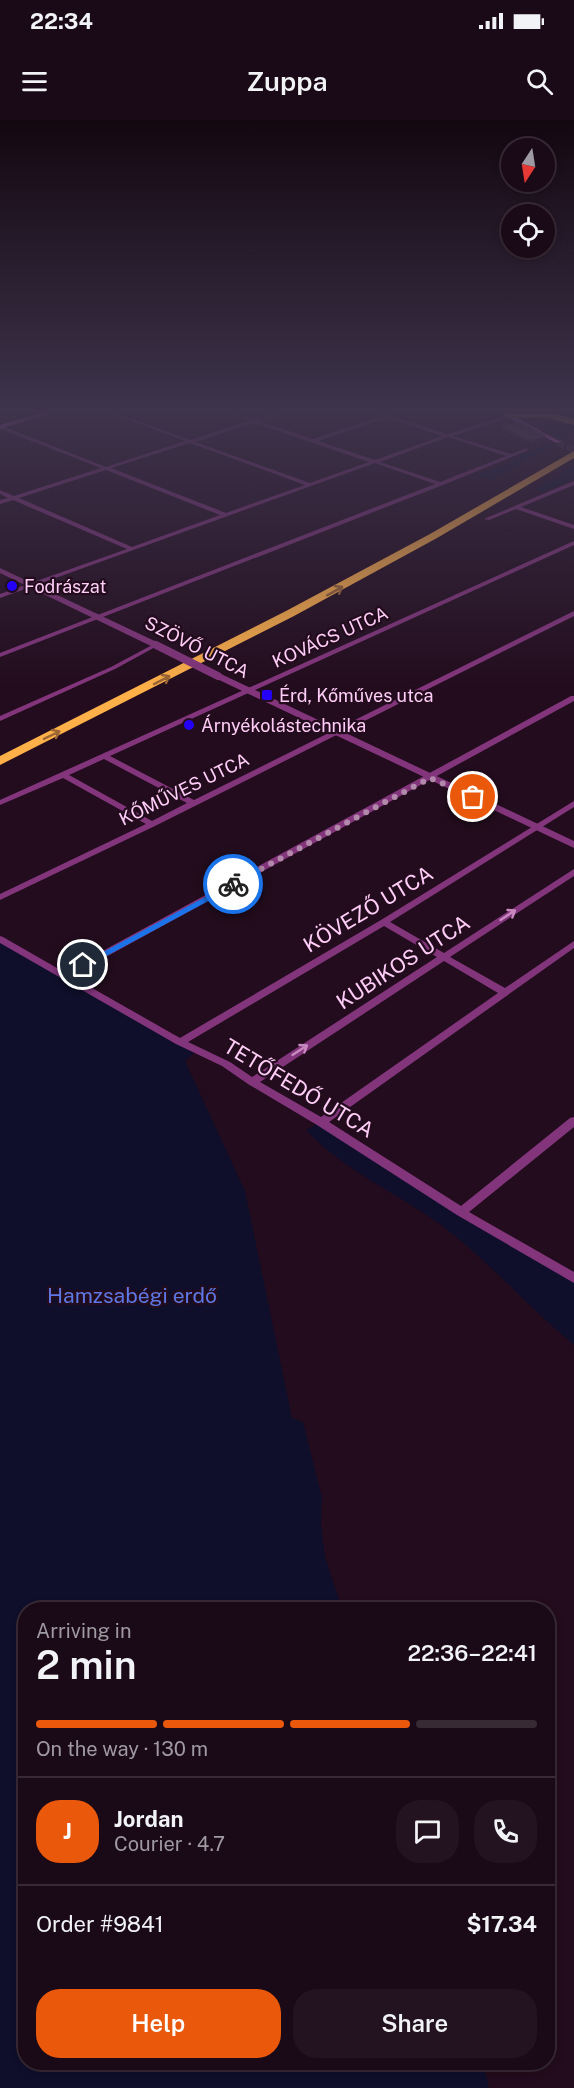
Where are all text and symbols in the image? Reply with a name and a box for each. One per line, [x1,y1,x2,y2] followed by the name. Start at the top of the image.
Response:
[30,8,93,34] text: 22:34
[18,65,51,98] icon: menu
[246,65,328,97] text: Zuppa
[523,65,556,98] icon: search
[501,138,555,192] north arrow
[501,138,555,258] map controls
[501,204,555,258] button: locate
[24,576,106,597] place label: Fodrászat
[5,579,19,593] marker: Fodrászat
[326,585,343,597] one-way arrow
[269,601,391,672] street label: KOVÁCS UTCA
[141,611,253,682] street label: SZÖVŐ UTCA
[152,674,170,686] one-way arrow
[279,684,433,706] place label: Érd, Kőműves utca
[260,688,274,702] marker: Érd, Kőműves utca
[201,714,366,736] place label: Árnyékolástechnika
[182,718,196,732] marker: Árnyékolástechnika
[43,729,61,740] one-way arrow
[115,747,253,830] street label: KŐMŰVES UTCA
[447,771,498,822] pin
[456,780,489,813] icon: bag
[203,854,263,914] courier
[299,860,437,957] street label: KÖVEZŐ UTCA
[217,868,250,901] icon: bike
[499,908,516,920] one-way arrow
[332,910,474,1014] street label: KUBIKOS UTCA
[57,939,108,990] pin
[66,948,99,981] icon: home
[220,1033,379,1143] street label: TETŐFEDŐ UTCA
[292,1044,308,1056] one-way arrow
[47,1283,217,1308] park label: Hamzsabégi erdő
[36,1619,131,1643] text: Arriving in
[407,1640,537,1666] text: 22:36–22:41
[36,1642,137,1688] text: 2 min
[36,1737,208,1761] text: On the way · 130 m
[396,1800,459,1863] button: chat
[474,1800,537,1863] button: phone
[114,1806,183,1832] text: Jordan
[63,1818,72,1844] text: J
[114,1832,225,1856] text: Courier · 4.7
[36,1911,164,1937] text: Order #9841
[466,1911,537,1937] text: $17.34
[36,1989,281,2058] button: Help
[293,1989,537,2058] button: Share

